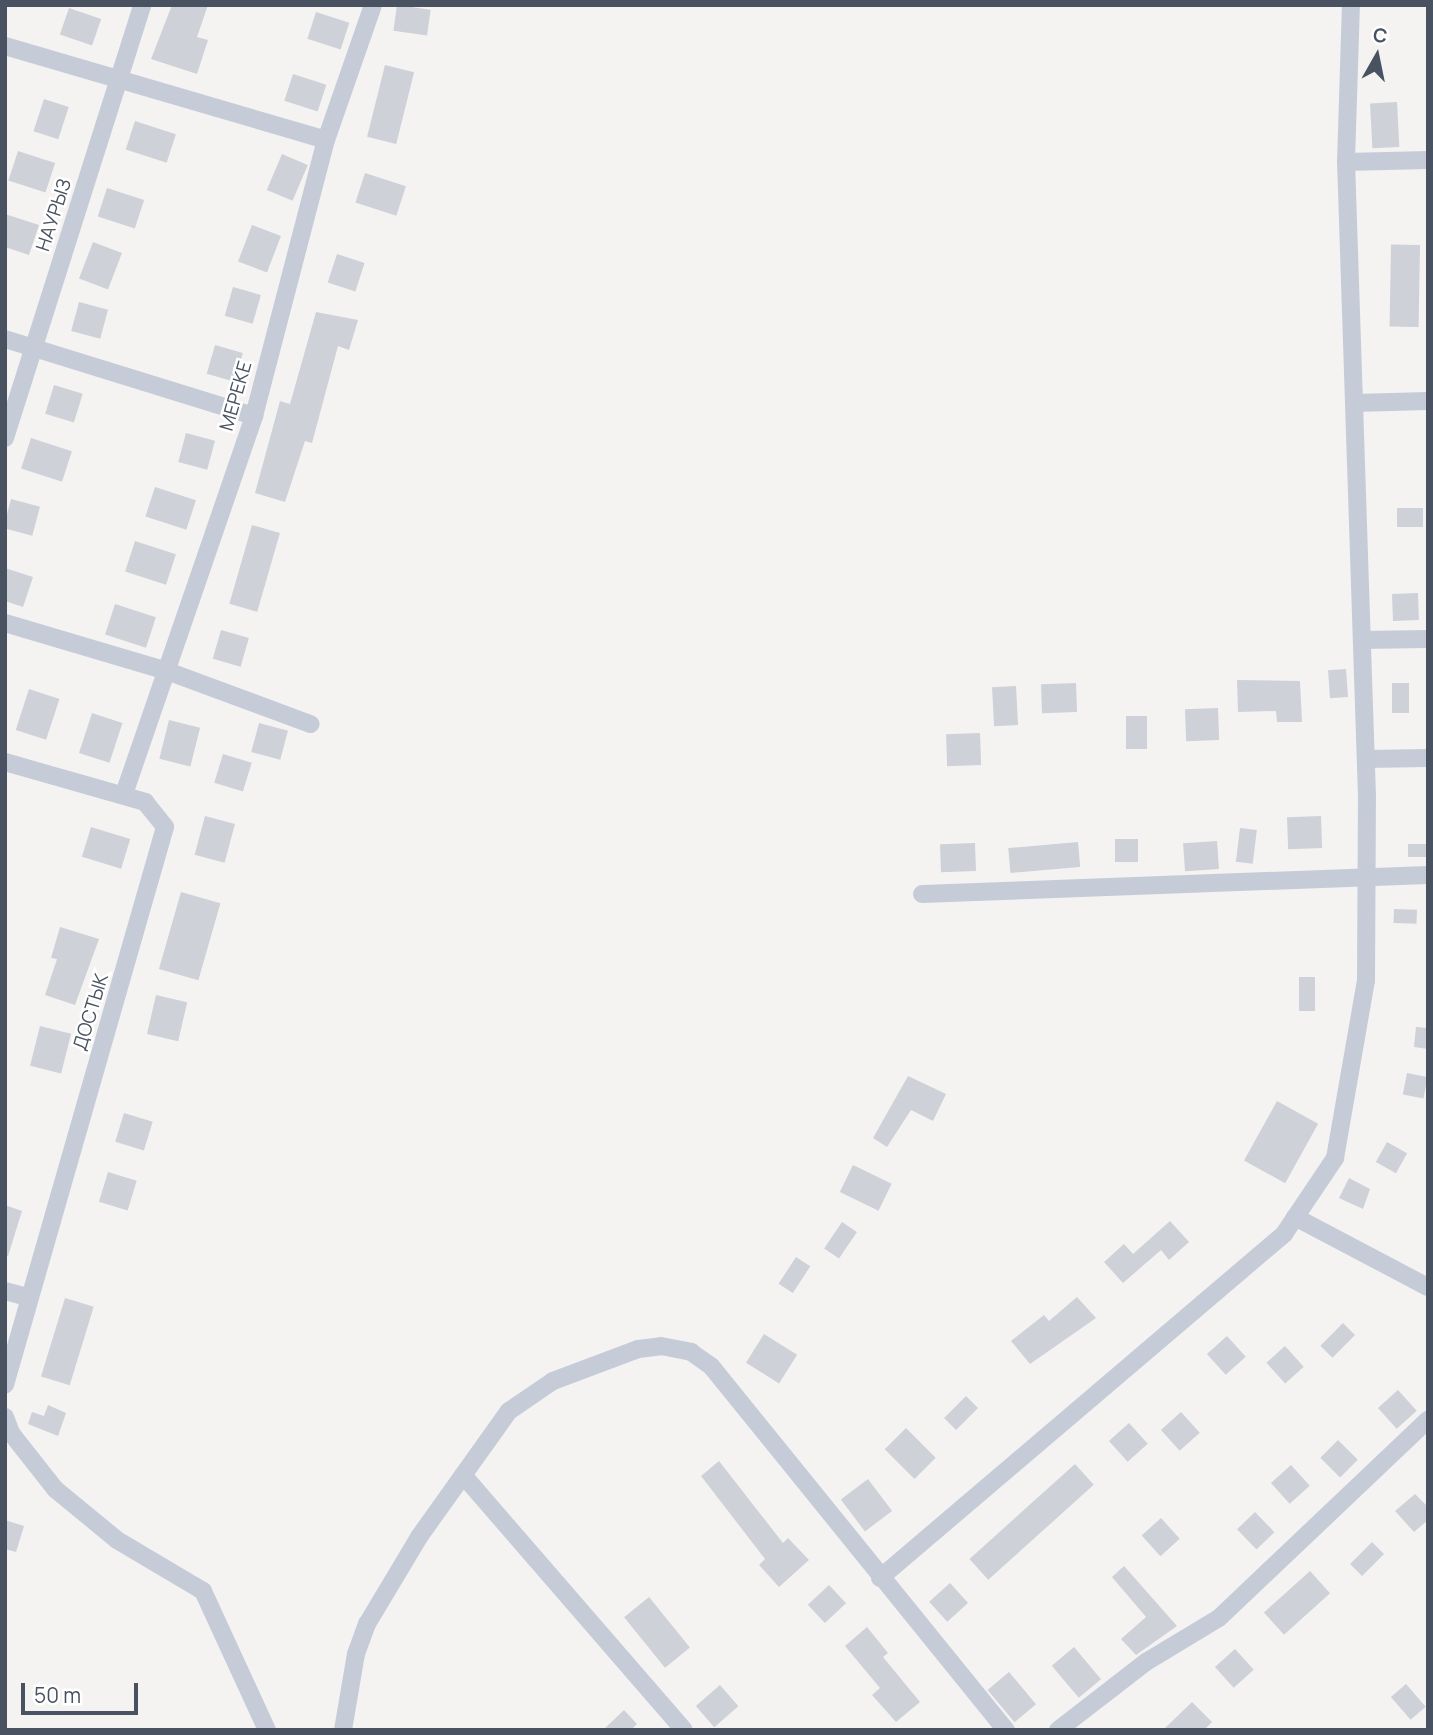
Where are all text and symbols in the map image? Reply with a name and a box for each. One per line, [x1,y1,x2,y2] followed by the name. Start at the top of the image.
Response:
[1342,21,1412,91] north arrow
[1371,21,1389,49] text: С
[32,176,76,254] street label: НАУРЫЗ
[215,359,257,433] street label: МЕРЕКЕ
[69,971,113,1053] street label: ДОСТЫК
[24,1668,142,1712] scale bar
[34,1681,81,1709] text: 50 m

